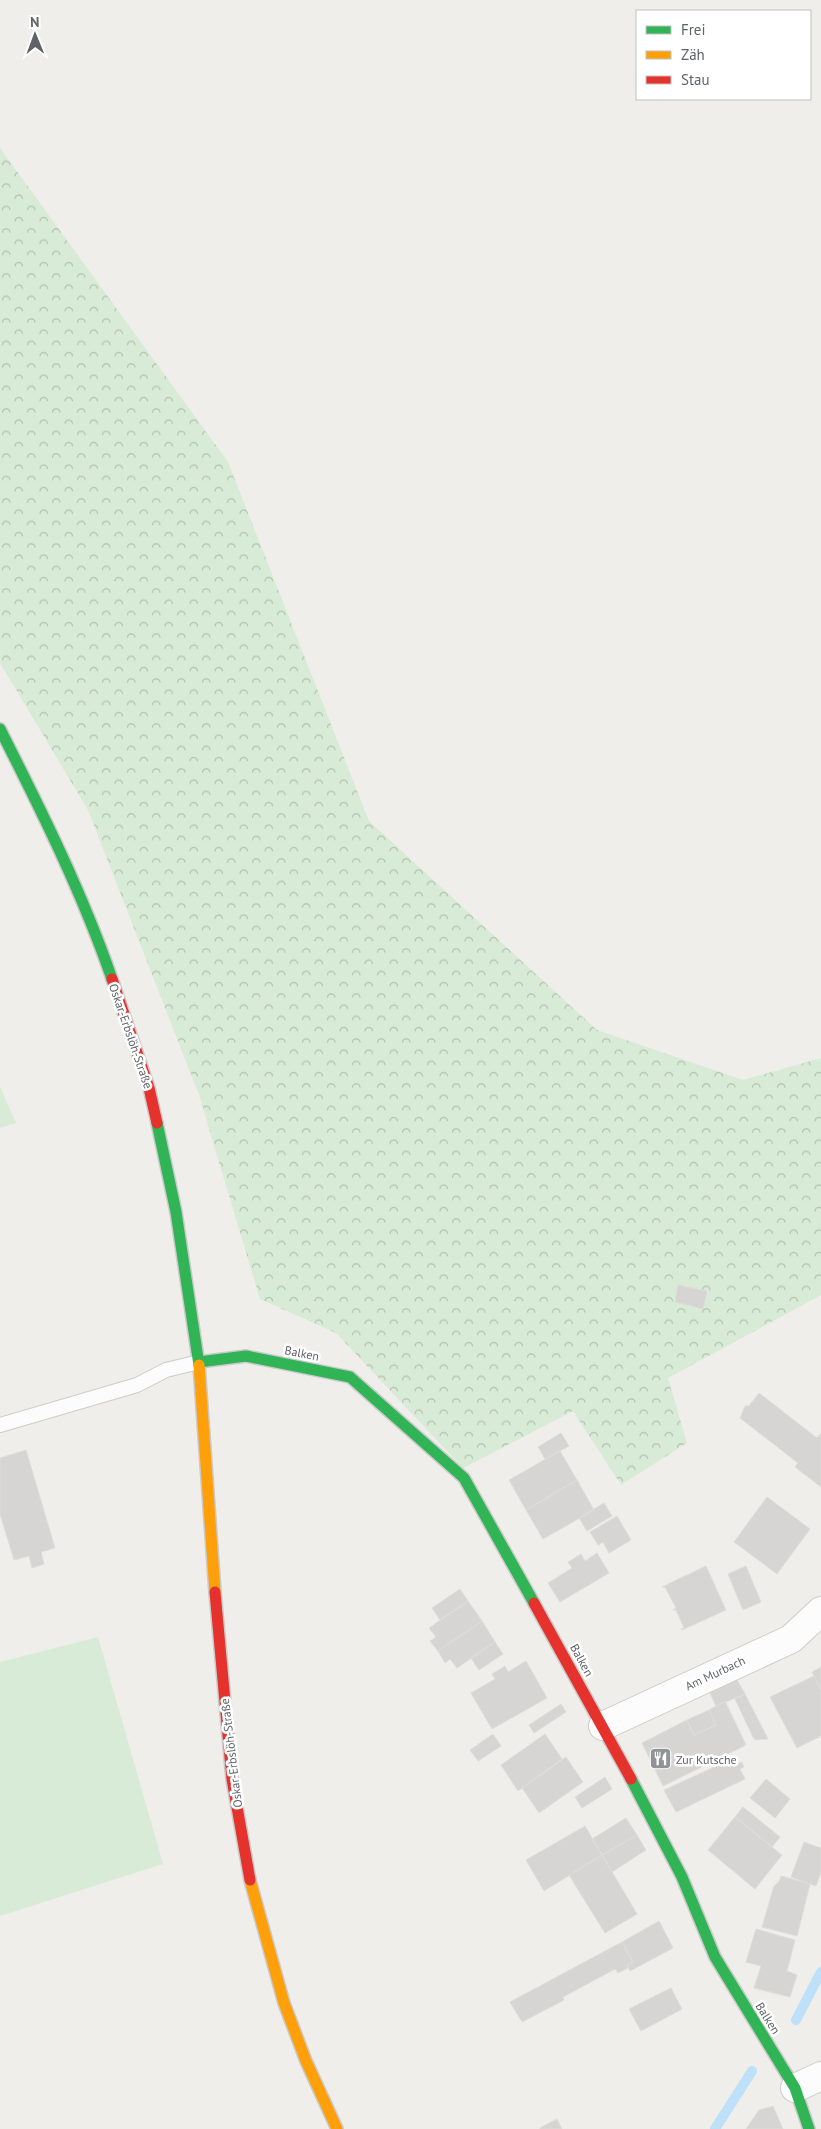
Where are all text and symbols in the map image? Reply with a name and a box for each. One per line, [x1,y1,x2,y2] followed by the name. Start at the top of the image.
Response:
[10,10,60,60] north arrow
[636,10,811,100] legend
[30,13,40,31] text: N
[681,20,706,39] text: Frei
[681,45,705,64] text: Zäh
[681,70,710,89] text: Stau
[106,982,156,1090] street label: Oskar-Erbslöh-Straße
[284,1342,320,1364] street label: Balken
[567,1641,597,1679] street label: Balken
[683,1653,747,1693] street label: Am Murbach
[217,1698,245,1808] street label: Oskar-Erbslöh-Straße
[648,1747,672,1771] restaurant icon: Zur Kutsche
[676,1752,737,1767] place label: Zur Kutsche
[752,1999,784,2037] street label: Balken

